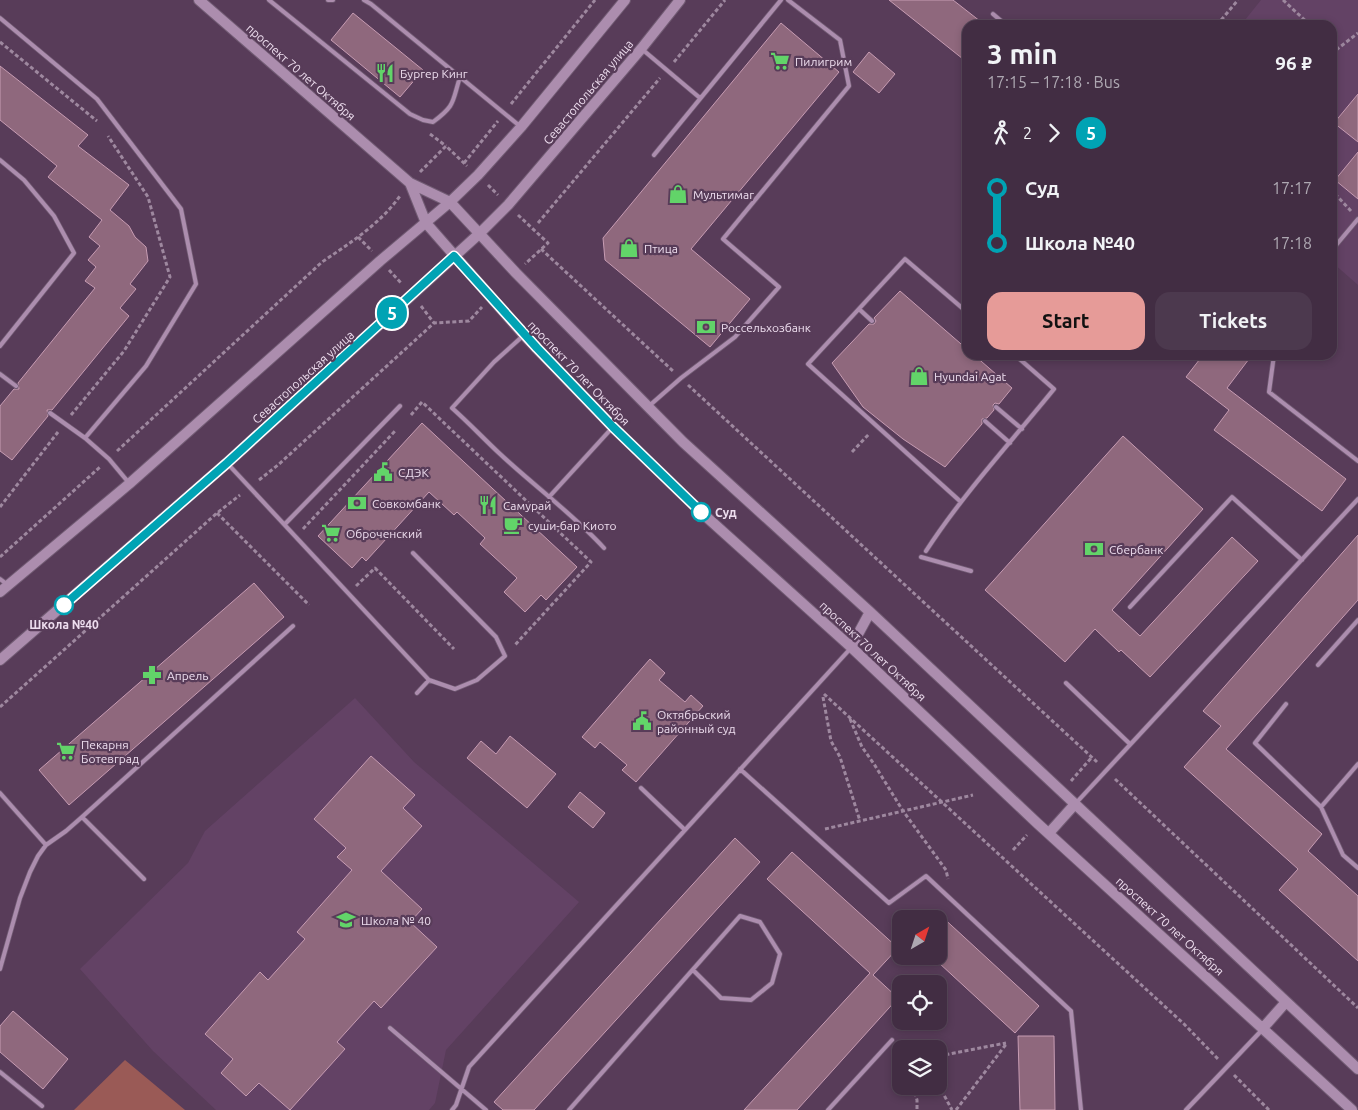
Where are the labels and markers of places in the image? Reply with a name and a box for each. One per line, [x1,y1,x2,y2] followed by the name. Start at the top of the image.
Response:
[769,50,791,72] supermarket icon: Пилигрим
[795,55,852,68] place label: Пилигрим
[374,62,396,84] restaurant icon: Бургер Кинг
[400,67,468,80] place label: Бургер Кинг
[667,183,689,205] shop icon: Мультимаг
[693,188,754,201] place label: Мультимаг
[618,237,640,259] shop icon: Птица
[644,242,678,255] place label: Птица
[695,316,717,338] bank icon: Россельхозбанк
[721,321,811,334] place label: Россельхозбанк
[908,365,930,387] shop icon: Hyundai Agat
[934,370,1007,383] place label: Hyundai Agat
[372,461,394,483] public building icon: СДЭК
[398,466,429,479] place label: СДЭК
[346,492,368,514] bank icon: Совкомбанк
[477,494,499,516] restaurant icon: Самурай
[372,497,441,510] place label: Совкомбанк
[503,499,551,512] place label: Самурай
[691,502,711,522] marker: Суд
[715,506,737,519] place label: Суд
[502,514,524,536] cafe icon: суши-бар Киото
[528,519,617,532] place label: суши-бар Киото
[320,522,342,544] supermarket icon: Оброченский
[346,527,422,540] place label: Оброченский
[1083,538,1105,560] bank icon: Сбербанк
[1109,543,1163,556] place label: Сбербанк
[54,595,74,615] marker: Школа №40
[29,618,99,631] place label: Школа №40
[141,664,163,686] pharmacy icon: Апрель
[167,669,209,682] place label: Апрель
[657,708,735,735] place label: Октябрьский районный суд
[631,710,653,732] public building icon: Октябрьский районный суд
[81,738,139,765] place label: Пекарня Ботевград
[55,740,77,762] supermarket icon: Пекарня Ботевград
[335,909,357,931] school or university icon: Школа № 40
[361,914,431,927] place label: Школа № 40

